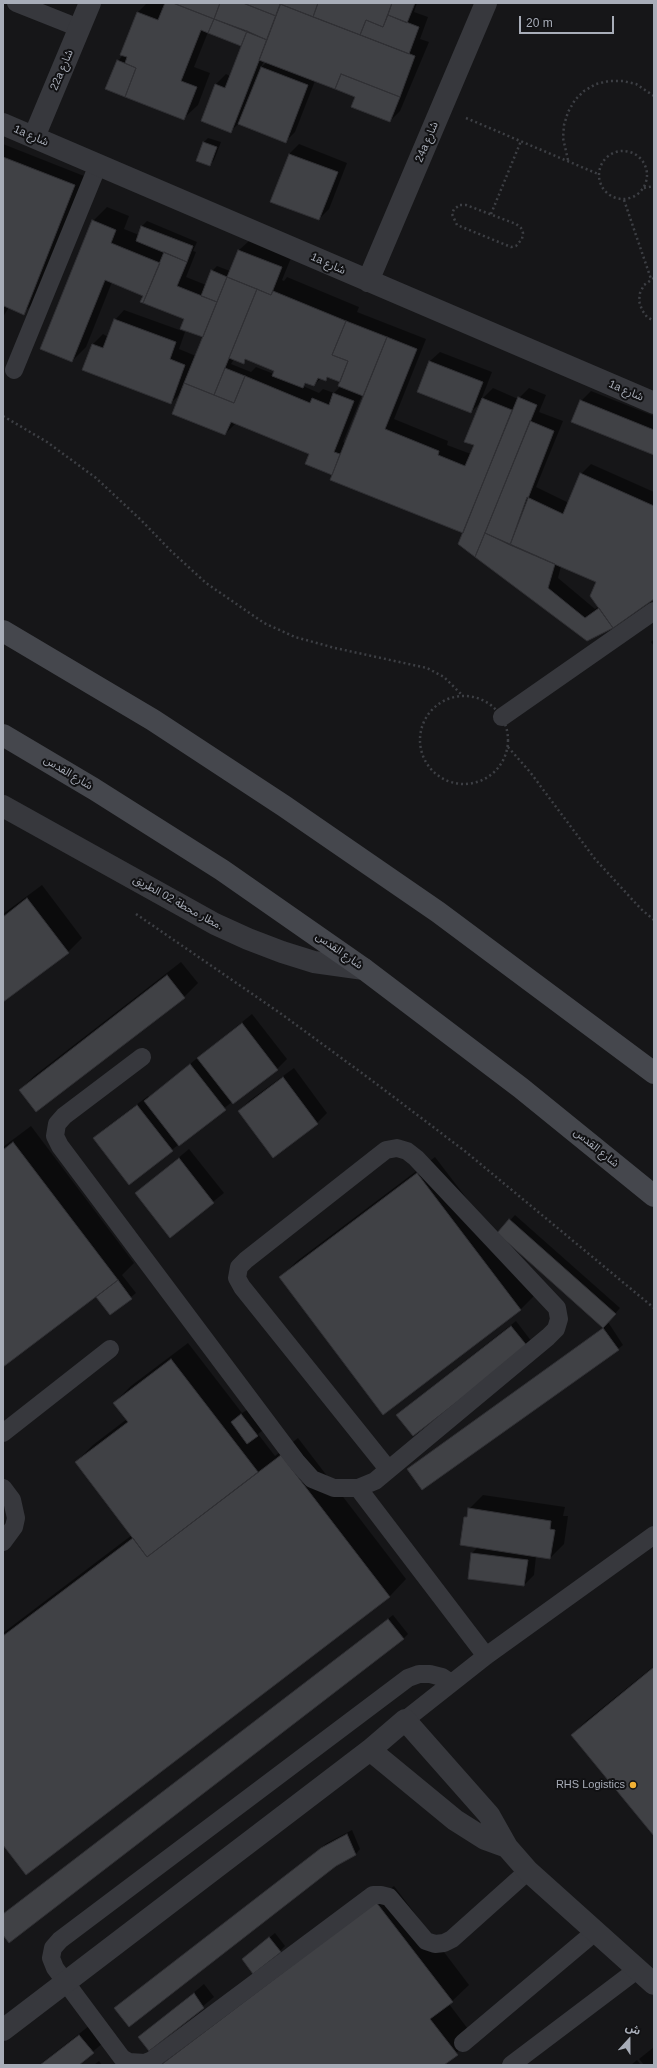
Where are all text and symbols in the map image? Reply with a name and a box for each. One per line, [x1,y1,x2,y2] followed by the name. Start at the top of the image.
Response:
[521,8,616,34] scale bar
[526,16,553,30] text: 20 m
[48,48,76,92] street label: 22a شارع
[413,120,441,164] street label: 24a شارع
[12,123,50,149] street label: 1a شارع
[309,251,347,277] street label: 1a شارع
[607,378,645,404] street label: 1a شارع
[41,753,95,793] street label: شارع القدس
[131,873,225,933] street label: مطار محطة 02 الطريق.
[313,930,365,972] street label: شارع القدس
[571,1126,621,1170] street label: شارع القدس
[556,1778,625,1792] place label: RHS Logistics
[628,1780,638,1790] marker: RHS Logistics
[609,2020,649,2060] north arrow
[624,2020,642,2037] text: ش

